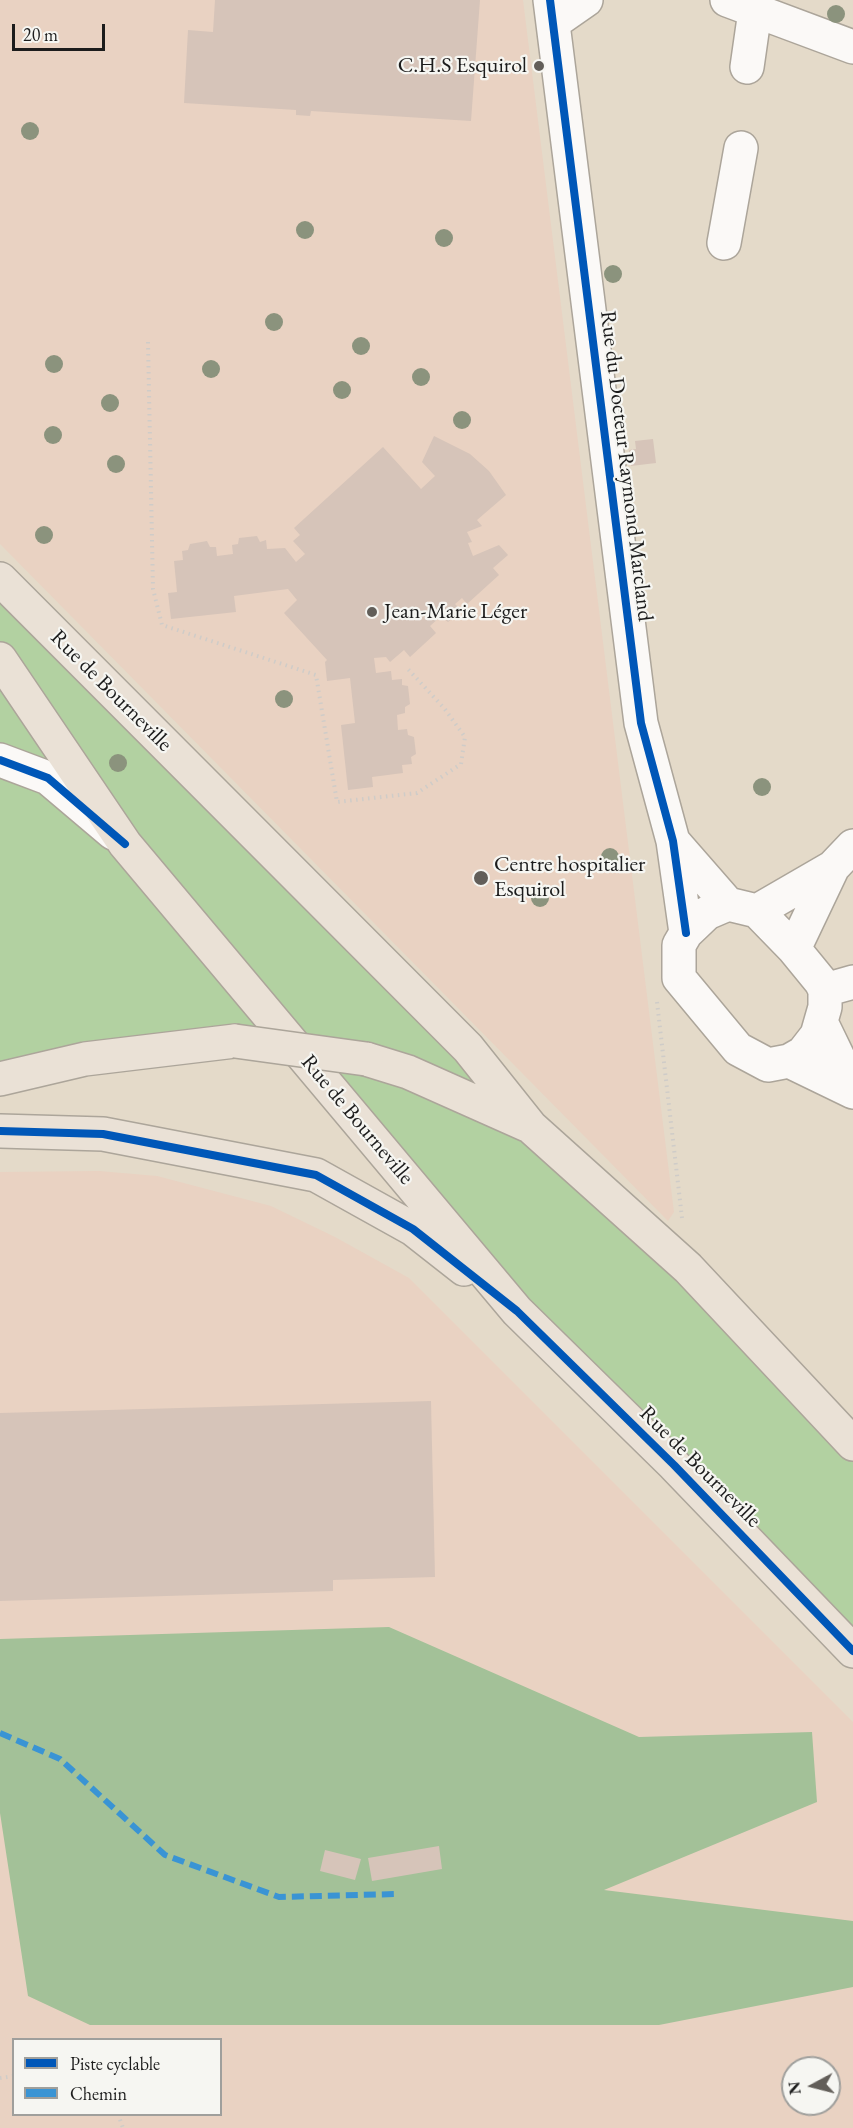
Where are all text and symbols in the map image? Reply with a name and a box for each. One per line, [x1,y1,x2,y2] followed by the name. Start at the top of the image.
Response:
[15,12,108,50] scale bar
[23,23,58,46] text: 20 m
[398,53,527,79] place label: C.H.S Esquirol
[532,59,546,73] marker: C.H.S Esquirol
[594,309,658,623] street label: Rue du Docteur Raymond Marcland
[384,599,527,625] place label: Jean-Marie Léger
[365,605,379,619] marker: Jean-Marie Léger
[45,625,177,757] street label: Rue de Bourneville
[494,852,645,903] place label: Centre hospitalier Esquirol
[472,869,490,887] marker: Centre hospitalier Esquirol
[295,1050,419,1190] street label: Rue de Bourneville
[634,1401,766,1533] street label: Rue de Bourneville
[12,2038,222,2116] legend
[70,2052,160,2075] text: Piste cyclable
[781,2056,841,2116] north arrow
[783,2080,806,2096] text: N
[70,2082,127,2105] text: Chemin

